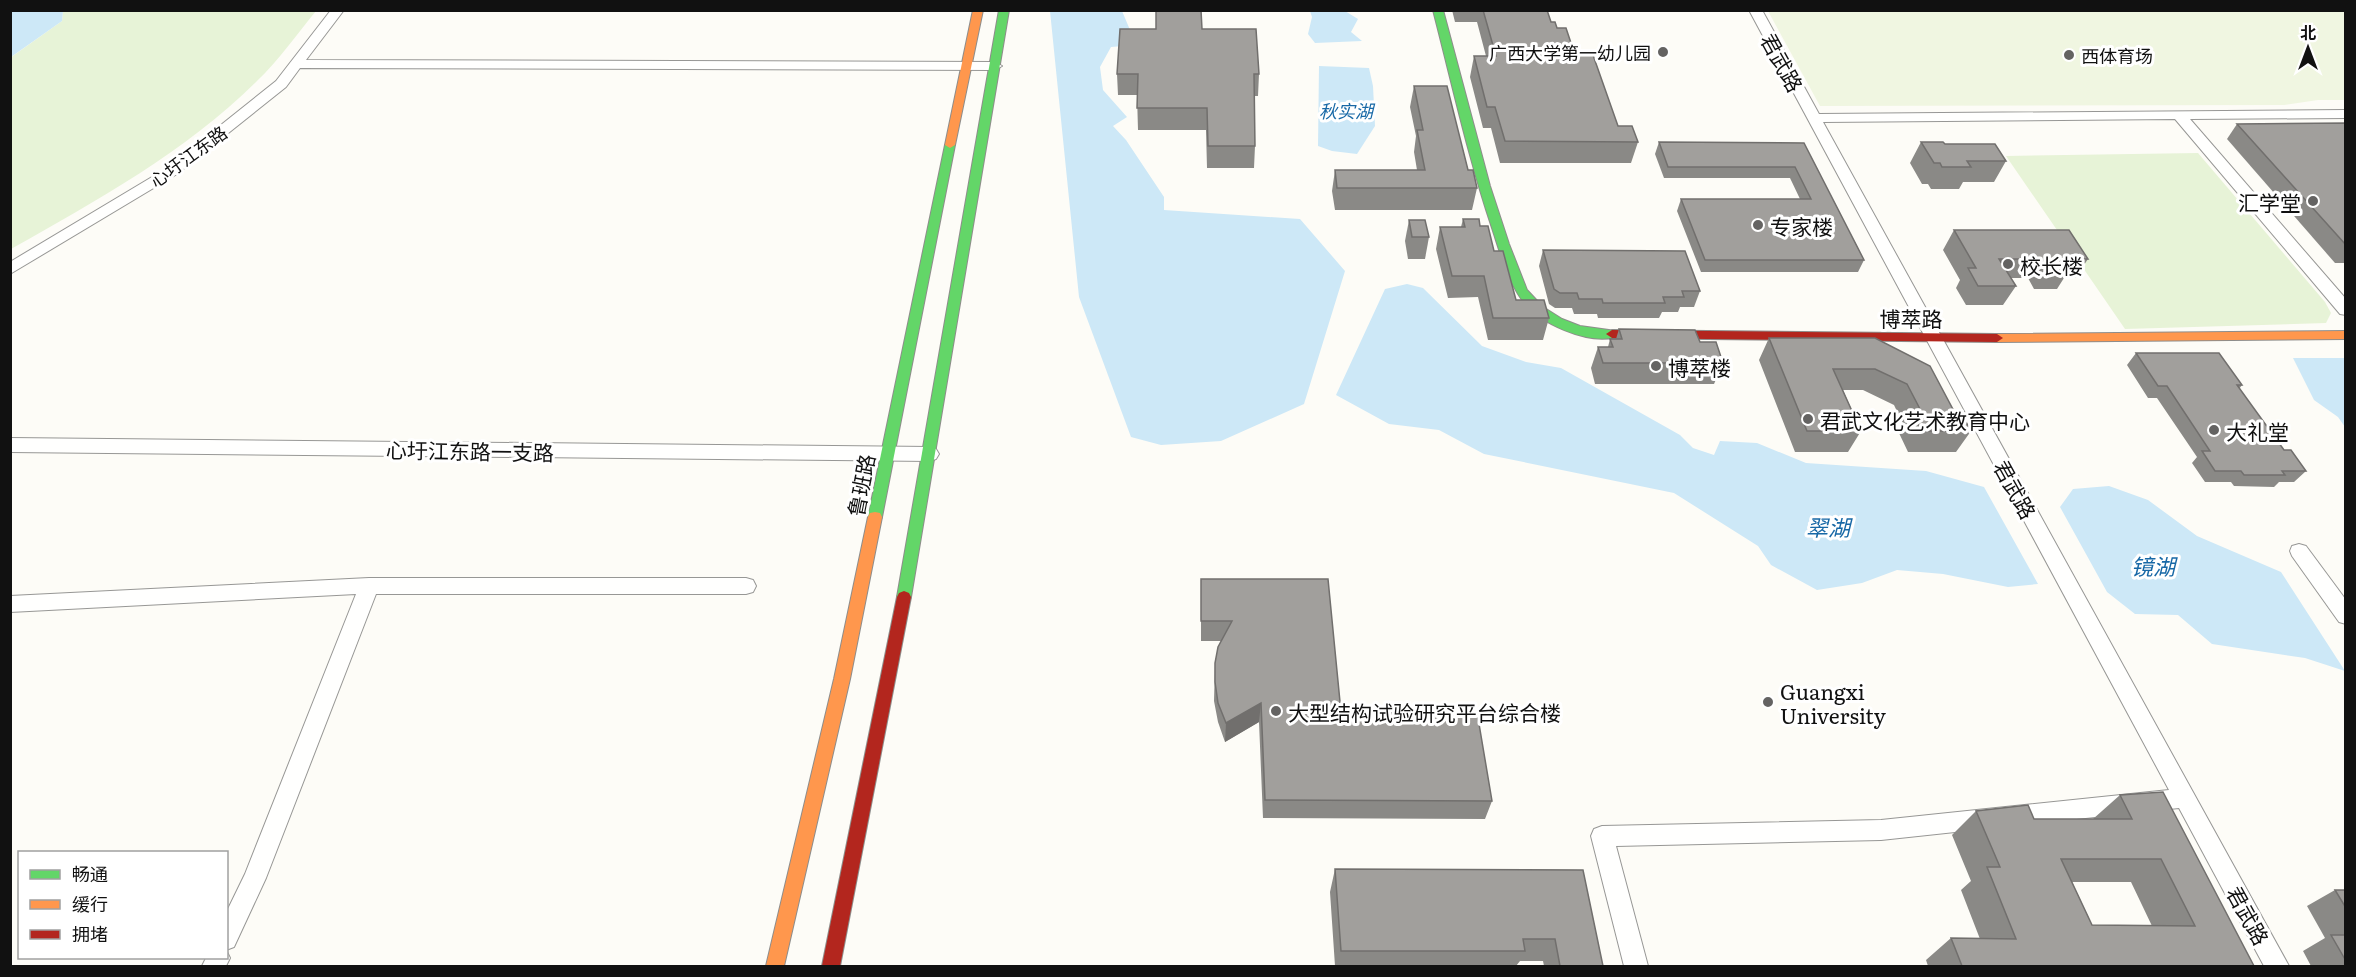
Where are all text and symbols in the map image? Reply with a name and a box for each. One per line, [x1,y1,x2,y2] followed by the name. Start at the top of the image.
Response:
[2278,18,2338,78] north arrow
[2300,20,2316,44] text: 北
[1754,27,1812,97] street label: 君武路
[1489,39,1651,66] place label: 广西大学第一幼儿园
[2081,42,2153,69] place label: 西体育场
[1656,45,1670,59] marker: 广西大学第一幼儿园
[2062,48,2076,62] marker: 西体育场
[1319,97,1376,124] water label: 秋实湖
[144,119,232,193] street label: 心圩江东路
[2238,186,2301,217] place label: 汇学堂
[2306,194,2320,208] marker: 汇学堂
[1770,210,1833,241] place label: 专家楼
[1751,218,1765,232] marker: 专家楼
[2020,249,2083,280] place label: 校长楼
[2001,257,2015,271] marker: 校长楼
[1880,302,1943,333] street label: 博萃路
[1668,351,1731,382] place label: 博萃楼
[1649,359,1663,373] marker: 博萃楼
[1820,404,2030,435] place label: 君武文化艺术教育中心
[1801,412,1815,426] marker: 君武文化艺术教育中心
[2226,415,2289,446] place label: 大礼堂
[2207,423,2221,437] marker: 大礼堂
[386,433,554,467] street label: 心圩江东路一支路
[839,451,881,519] street label: 鲁班路
[1987,454,2045,524] street label: 君武路
[1806,510,1853,543] water label: 翠湖
[2131,549,2178,582] water label: 镜湖
[1780,675,1887,730] place label: Guangxi University
[1761,695,1775,709] marker: Guangxi University
[1288,696,1561,727] place label: 大型结构试验研究平台综合楼
[1269,704,1283,718] marker: 大型结构试验研究平台综合楼
[18,851,228,959] legend
[72,860,108,887] text: 畅通
[2220,880,2278,950] street label: 君武路
[72,890,108,917] text: 缓行
[72,920,108,947] text: 拥堵

